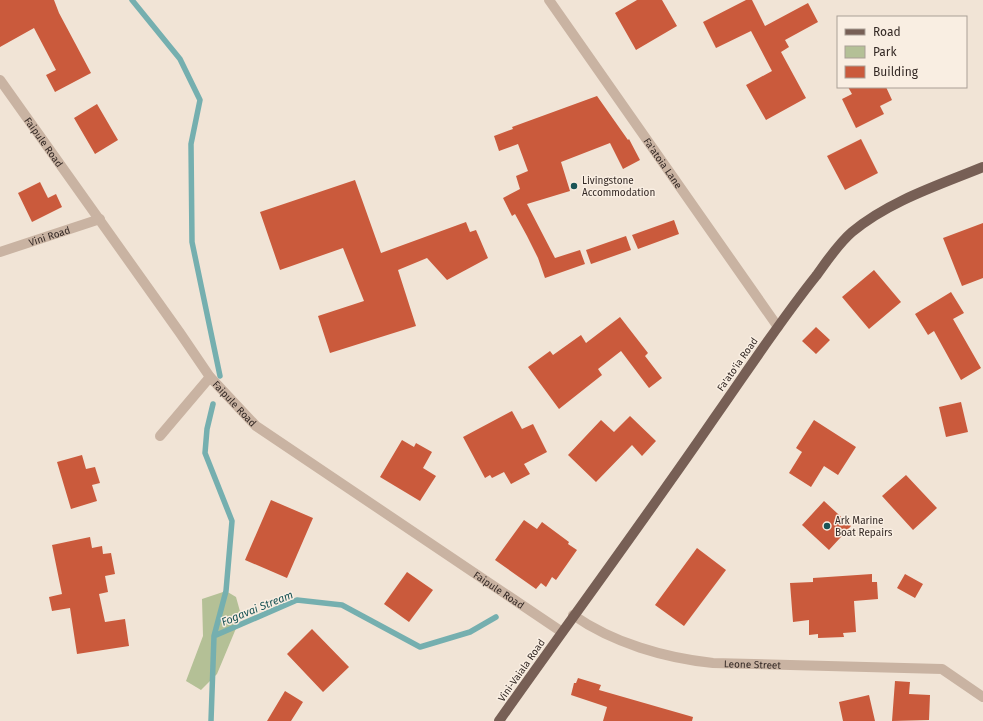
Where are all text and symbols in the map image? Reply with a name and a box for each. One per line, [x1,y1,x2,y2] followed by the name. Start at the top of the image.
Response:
[837,16,967,88] legend
[873,25,901,39] text: Road
[873,45,897,59] text: Park
[873,65,919,79] text: Building
[21,115,65,170] street label: Faipule Road
[640,136,684,191] street label: Fa'atoia Lane
[582,175,655,199] place label: Livingstone Accommodation
[569,181,579,191] marker: Livingstone Accommodation
[27,224,72,249] street label: Vini Road
[715,336,761,394] street label: Fa'ato'ia Road
[210,379,258,430] street label: Faipule Road
[835,515,893,539] place label: Ark Marine Boat Repairs
[822,521,832,531] marker: Ark Marine Boat Repairs
[471,569,526,612] street label: Faipule Road
[219,588,295,629] water label: Fogavai Stream
[496,637,548,704] street label: Vini-Vaiala Road
[724,658,782,672] street label: Leone Street

